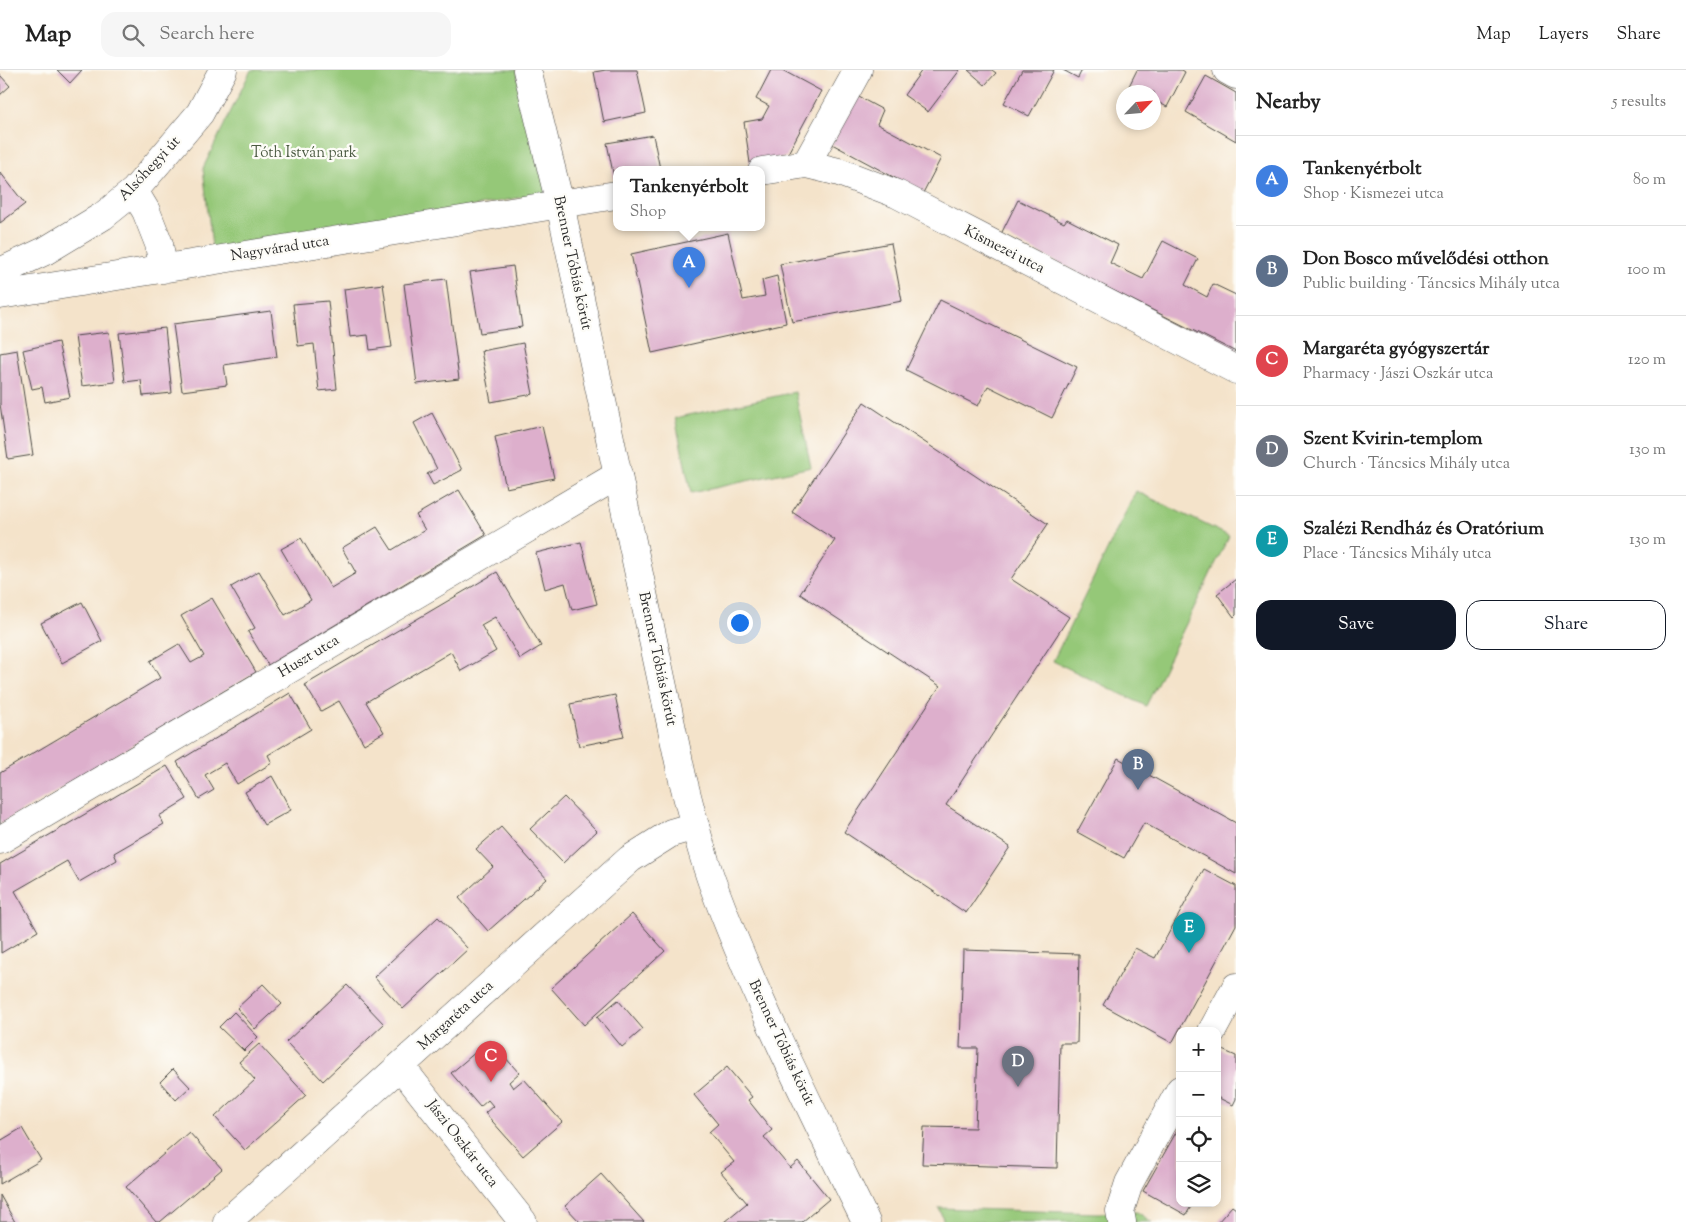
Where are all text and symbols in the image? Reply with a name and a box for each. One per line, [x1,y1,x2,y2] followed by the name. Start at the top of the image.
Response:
[101,12,451,57] search box
[25,18,71,52] text: Map
[119,21,147,49] icon: search
[159,21,255,48] text: Search here
[1476,22,1511,48] text: Map
[1539,22,1589,48] text: Layers
[1617,22,1661,48] text: Share
[1116,85,1161,130] north arrow
[1256,88,1321,118] text: Nearby
[1612,91,1666,114] text: 5 results
[114,132,186,206] street label: Alsóhegyi út
[251,143,357,164] park label: Tóth István park
[1303,156,1421,183] text: Tankenyérbolt
[613,166,765,231] popup
[1266,169,1279,192] text: A
[1633,169,1666,192] text: 80 m
[630,174,748,201] text: Tankenyérbolt
[1303,183,1444,206] text: Shop · Kismezei utca
[548,194,596,332] street label: Brenner Tóbiás körút
[630,201,666,224] text: Shop
[960,221,1048,279] street label: Kismezei utca
[229,231,331,267] street label: Nagyvárad utca
[1303,246,1549,273] text: Don Bosco művelődési otthon
[673,247,705,288] pin: A
[1267,259,1277,282] text: B
[1627,259,1666,282] text: 100 m
[1303,273,1560,296] text: Public building · Táncsics Mihály utca
[1303,336,1489,363] text: Margaréta gyógyszertár
[1266,349,1278,372] text: C
[1628,349,1666,372] text: 120 m
[1303,363,1493,386] text: Pharmacy · Jászi Oszkár utca
[1303,426,1482,453] text: Szent Kvirin-templom
[1266,439,1278,462] text: D
[1629,439,1666,462] text: 130 m
[1303,453,1510,476] text: Church · Táncsics Mihály utca
[1303,516,1544,543] text: Szalézi Rendház és Oratórium
[1267,529,1277,552] text: E
[1629,529,1666,552] text: 130 m
[1303,543,1492,566] text: Place · Táncsics Mihály utca
[633,590,681,728] street label: Brenner Tóbiás körút
[1256,600,1456,650] button: Save
[1466,600,1666,650] button: Share
[727,610,753,636] your location
[275,630,344,683] street label: Huszt utca
[1122,749,1154,790] pin: B
[1173,912,1205,953] pin: E
[414,976,499,1056] street label: Margaréta utca
[743,977,819,1109] street label: Brenner Tóbiás körút
[1176,1027,1221,1207] map controls
[1176,1027,1221,1072] button: +
[475,1041,507,1082] pin: C
[1002,1046,1034,1087] pin: D
[1176,1072,1221,1117] button: −
[421,1095,503,1192] street label: Jászi Oszkár utca
[1176,1117,1221,1162] button: locate
[1176,1162,1221,1207] button: layers

